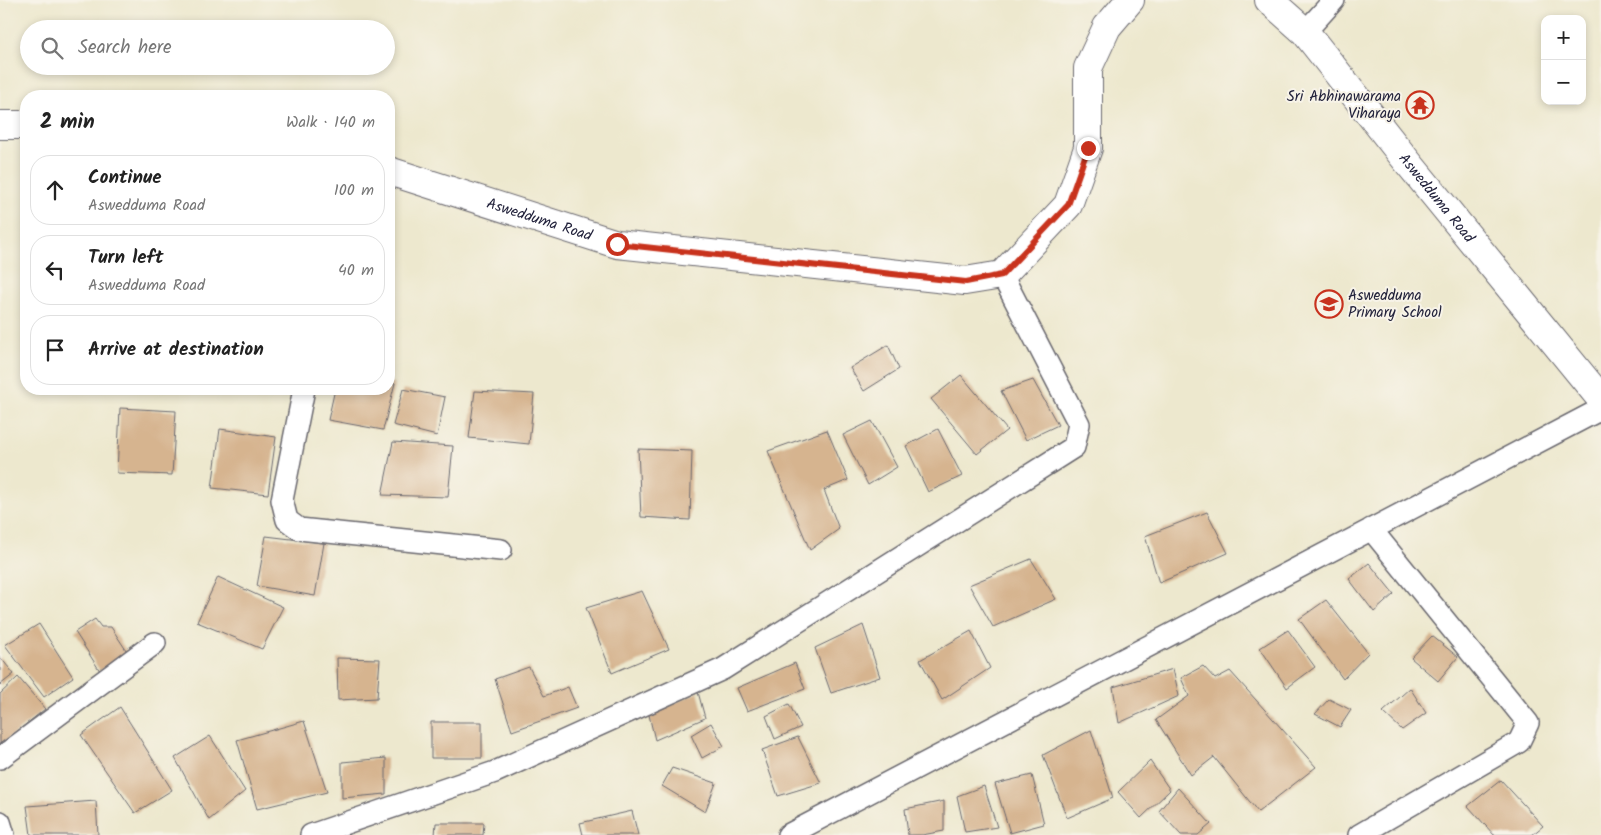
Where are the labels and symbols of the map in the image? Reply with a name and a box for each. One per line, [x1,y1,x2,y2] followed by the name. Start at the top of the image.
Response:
[1287,85,1401,126] place label: Sri Abhinawarama Viharaya
[1405,90,1435,120] temple icon: Sri Abhinawarama Viharaya
[1077,137,1100,160] route end
[1392,148,1480,249] street label: Aswedduma Road
[483,192,596,248] street label: Aswedduma Road
[606,233,629,256] route start
[1348,284,1442,325] place label: Aswedduma Primary School
[1314,289,1344,319] school or university icon: Aswedduma Primary School

